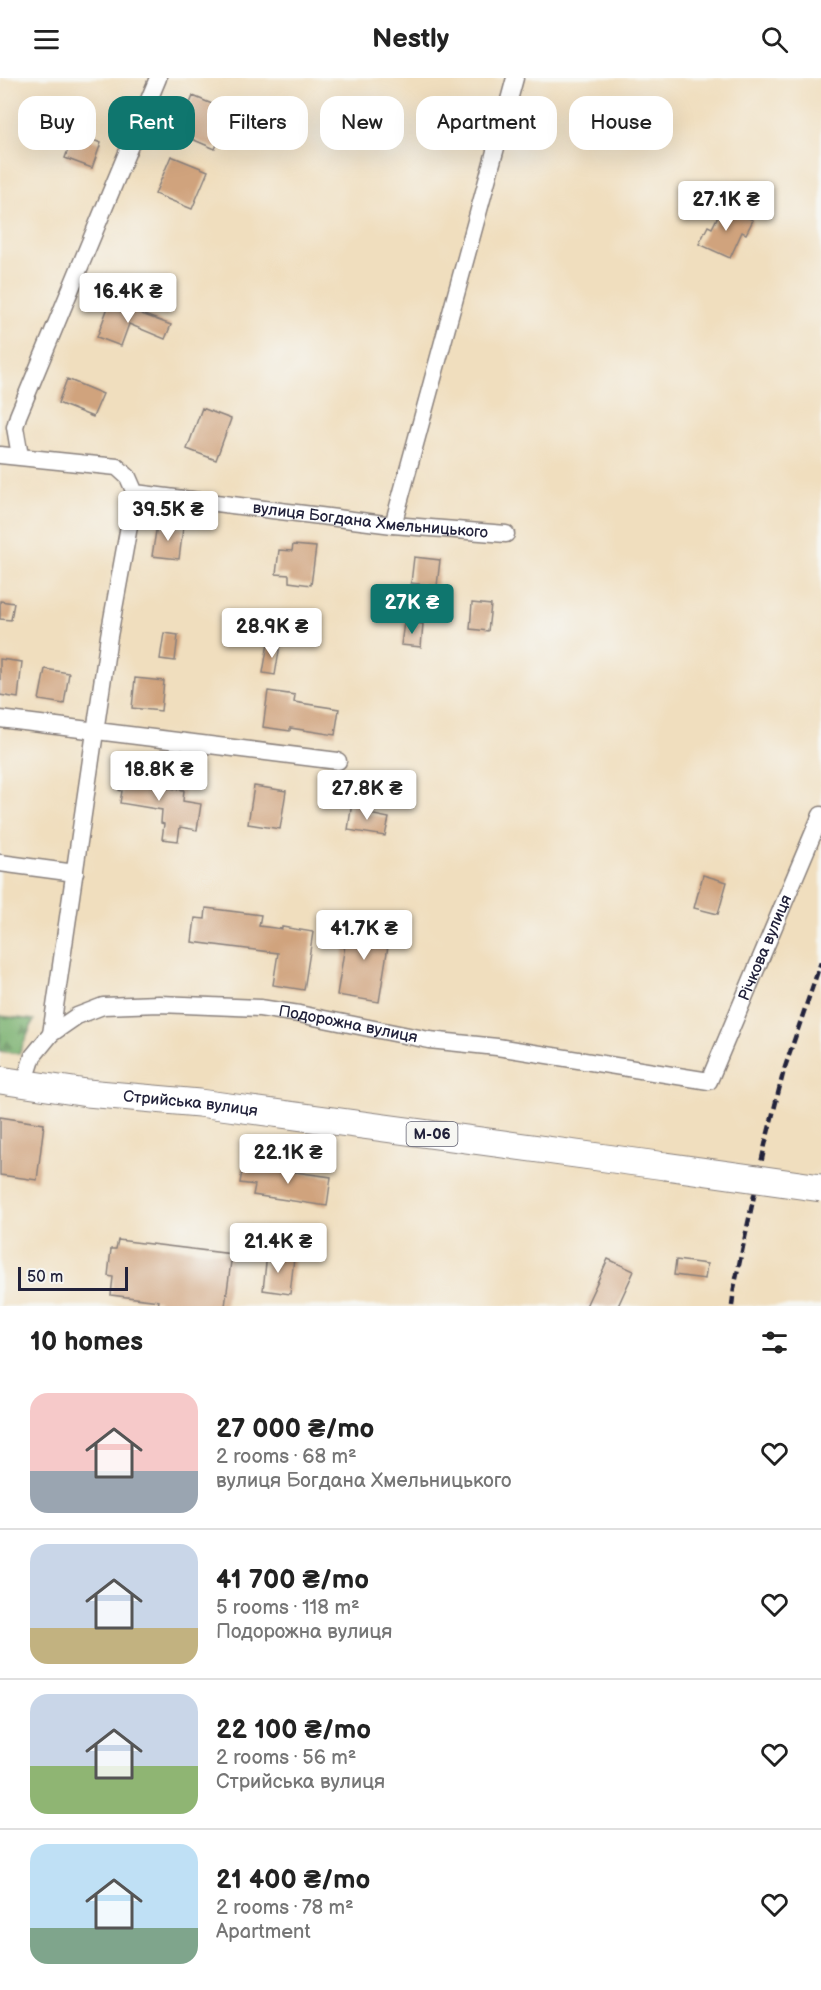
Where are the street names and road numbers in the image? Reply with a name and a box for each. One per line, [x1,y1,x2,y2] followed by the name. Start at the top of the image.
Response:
[252,498,489,542] street label: вулиця Богдана Хмельницького
[734,892,796,1004] street label: Річкова вулиця
[277,1001,419,1047] street label: Подорожна вулиця
[122,1087,259,1120] street label: Стрийська вулиця
[406,1122,458,1146] road number: М-06

